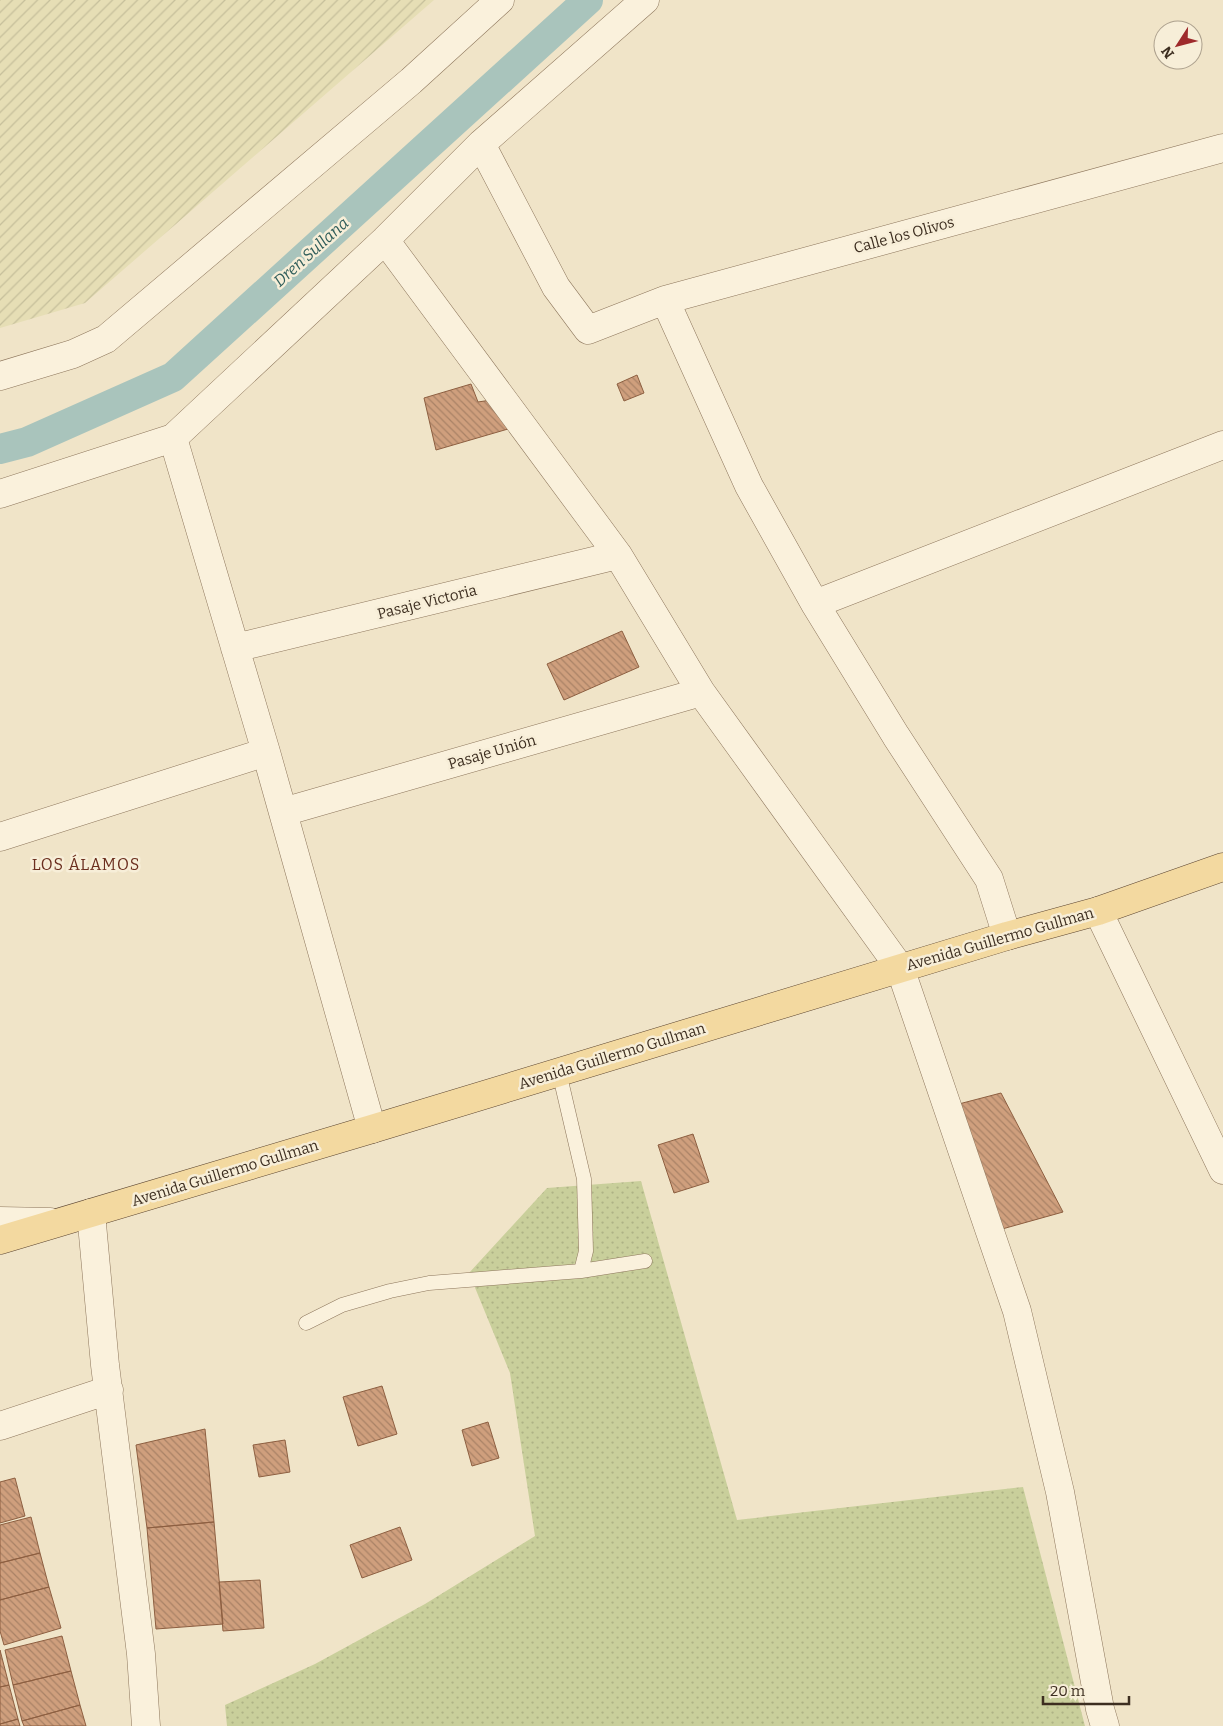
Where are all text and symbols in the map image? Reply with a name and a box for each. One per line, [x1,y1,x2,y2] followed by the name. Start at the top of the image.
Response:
[1153,20,1203,70] north arrow
[1158,43,1178,62] text: N
[270,213,352,291] water label: Dren Sullana
[852,213,956,257] street label: Calle los Olivos
[375,581,479,623] street label: Pasaje Victoria
[446,731,539,773] street label: Pasaje Unión
[32,854,140,874] district label: LOS ÁLAMOS
[904,903,1096,974] street label: Avenida Guillermo Gullman
[516,1019,708,1093] street label: Avenida Guillermo Gullman
[129,1136,321,1210] street label: Avenida Guillermo Gullman
[1043,1674,1129,1706] scale bar
[1050,1682,1086,1700] text: 20 m

